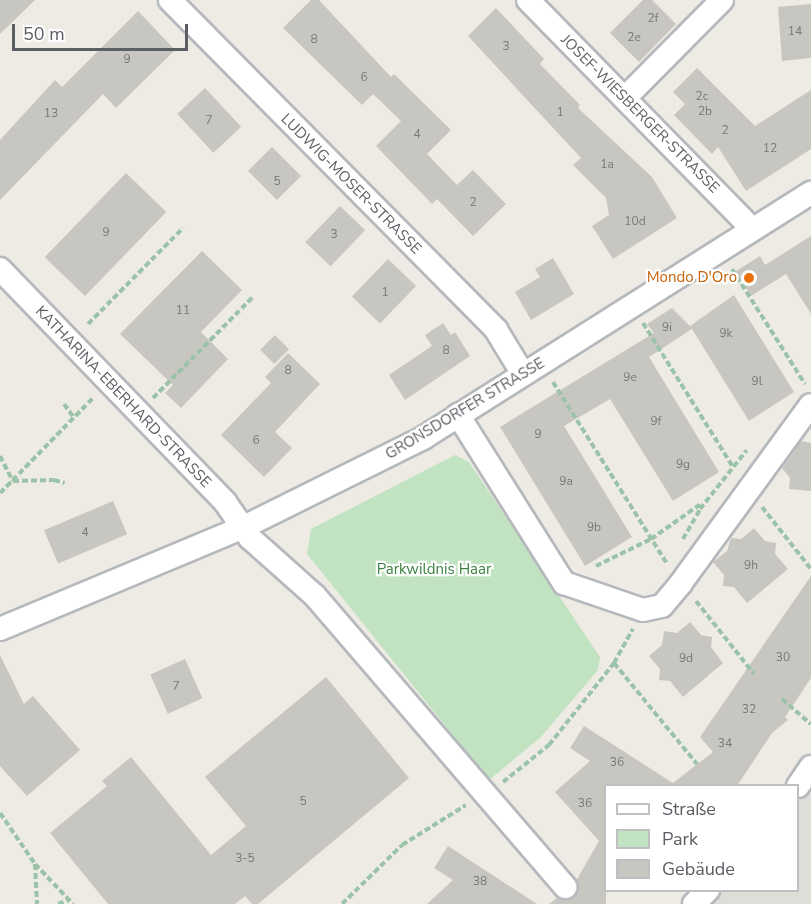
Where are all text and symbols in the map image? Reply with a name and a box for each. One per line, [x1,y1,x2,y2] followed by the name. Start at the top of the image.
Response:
[15,12,190,50] scale bar
[647,12,659,26] house number: 2f
[23,22,65,46] text: 50 m
[788,25,802,39] house number: 14
[557,31,723,197] street label: JOSEF-WIESBERGER-STRASSE
[627,31,641,45] house number: 2e
[310,33,318,47] house number: 8
[502,40,510,54] house number: 3
[123,53,131,67] house number: 9
[360,71,368,85] house number: 6
[696,90,708,104] house number: 2c
[698,105,712,119] house number: 2b
[556,106,564,120] house number: 1
[44,107,58,121] house number: 13
[277,110,425,258] street label: LUDWIG-MOSER-STRASSE
[205,114,213,128] house number: 7
[721,124,729,138] house number: 2
[413,128,421,142] house number: 4
[763,142,777,156] house number: 12
[600,158,614,172] house number: 1a
[273,175,281,189] house number: 5
[469,196,477,210] house number: 2
[624,215,646,229] house number: 10d
[102,226,110,240] house number: 9
[330,228,338,242] house number: 3
[647,269,737,287] place label: Mondo D'Oro
[742,271,756,285] marker: Mondo D'Oro
[381,286,389,300] house number: 1
[31,303,215,491] street label: KATHARINA-EBERHARD-STRASSE
[176,304,190,318] house number: 11
[662,321,672,335] house number: 9i
[719,327,733,341] house number: 9k
[442,344,450,358] house number: 8
[382,354,548,464] street label: GRONSDORFER STRASSE
[284,364,292,378] house number: 8
[623,371,637,385] house number: 9e
[752,375,762,389] house number: 9l
[650,415,662,429] house number: 9f
[534,428,542,442] house number: 9
[252,434,260,448] house number: 6
[676,458,690,472] house number: 9g
[559,475,573,489] house number: 9a
[587,521,601,535] house number: 9b
[81,526,89,540] house number: 4
[744,559,758,573] house number: 9h
[377,561,491,579] park label: Parkwildnis Haar
[776,651,790,665] house number: 30
[679,652,693,666] house number: 9d
[172,680,180,694] house number: 7
[742,703,756,717] house number: 32
[718,737,732,751] house number: 34
[610,756,624,770] house number: 36
[604,784,799,892] legend
[299,795,307,809] house number: 5
[578,797,592,811] house number: 36
[662,797,716,821] text: Straße
[662,827,698,851] text: Park
[235,852,255,866] house number: 3-5
[662,857,735,881] text: Gebäude
[473,875,487,889] house number: 38

